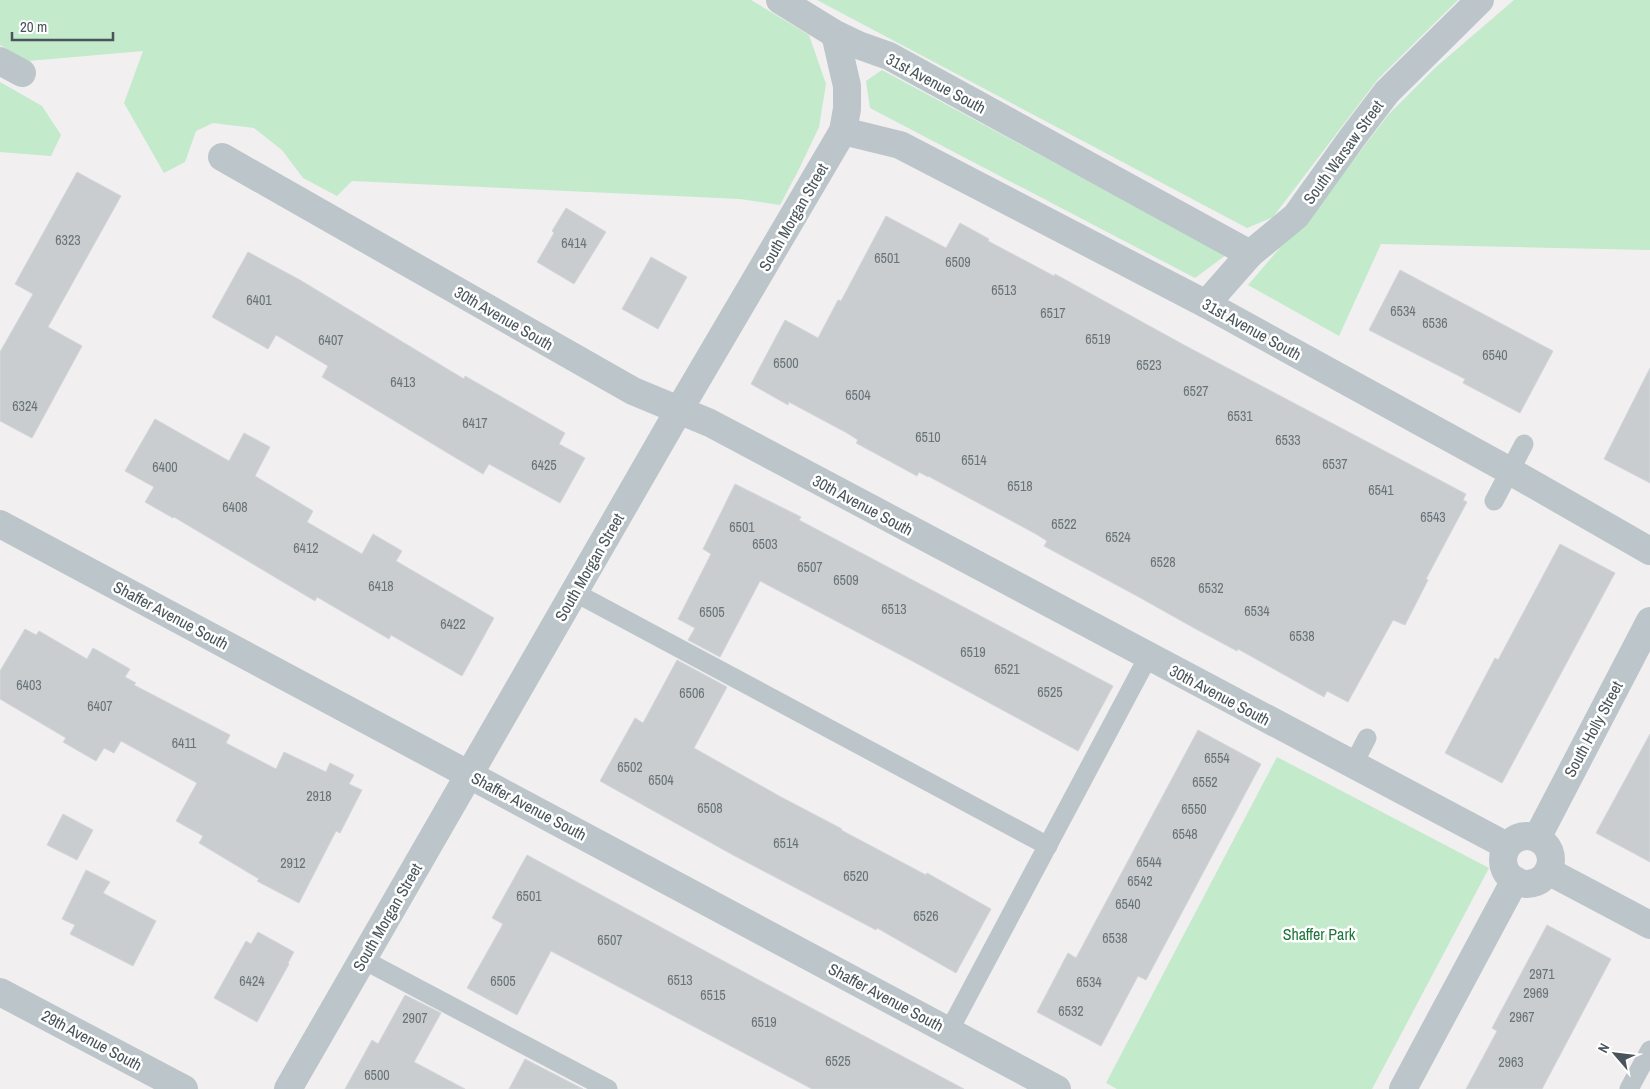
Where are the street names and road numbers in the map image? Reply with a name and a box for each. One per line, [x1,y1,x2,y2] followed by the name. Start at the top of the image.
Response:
[882,47,990,119] street label: 31st Avenue South
[1298,95,1388,208] street label: South Warsaw Street
[753,159,833,275] street label: South Morgan Street
[451,281,557,355] street label: 30th Avenue South
[1199,293,1305,365] street label: 31st Avenue South
[809,469,917,541] street label: 30th Avenue South
[549,509,629,625] street label: South Morgan Street
[110,575,232,655] street label: Shaffer Avenue South
[1166,659,1274,731] street label: 30th Avenue South
[1558,677,1628,781] street label: South Holly Street
[468,766,590,846] street label: Shaffer Avenue South
[347,859,427,975] street label: South Morgan Street
[825,957,947,1037] street label: Shaffer Avenue South
[38,1004,146,1076] street label: 29th Avenue South

